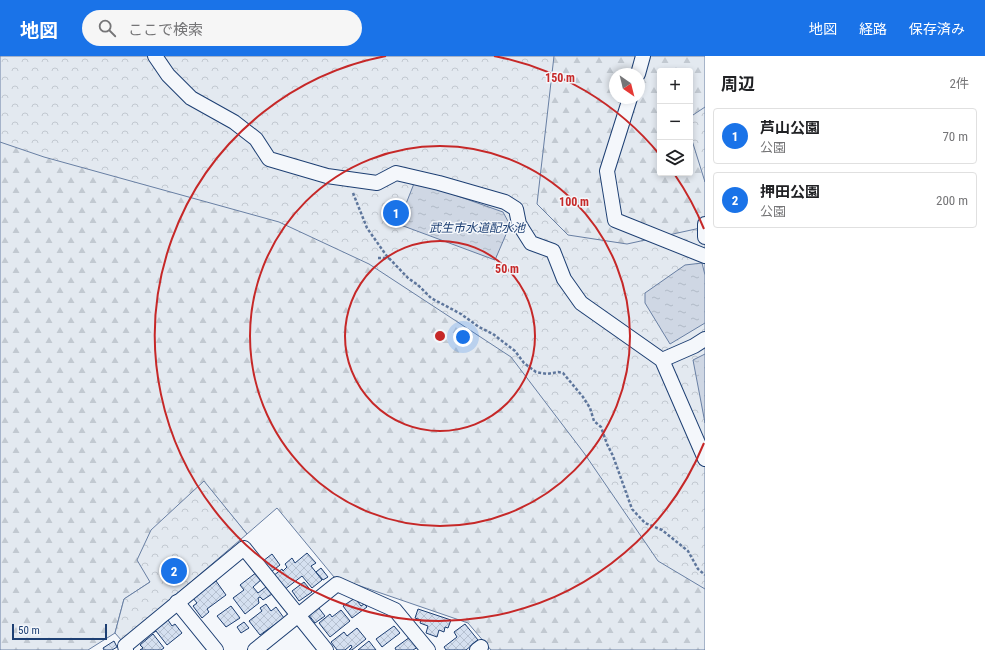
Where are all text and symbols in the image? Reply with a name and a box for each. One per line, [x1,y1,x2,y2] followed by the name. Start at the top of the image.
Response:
[82,10,362,46] search box
[96,17,118,39] icon: search
[20,19,58,42] text: 地図
[128,21,203,39] text: ここで検索
[809,21,837,37] text: 地図
[859,21,887,37] text: 経路
[909,21,965,37] text: 保存済み
[609,68,645,104] north arrow
[657,68,693,176] map controls
[657,68,693,104] button: +
[545,71,575,85] text: 150 m
[721,74,755,94] text: 周辺
[950,76,969,91] text: 2件
[657,104,693,140] button: −
[760,119,820,137] text: 芦山公園
[732,129,738,144] text: 1
[942,129,968,144] text: 70 m
[657,140,693,176] button: layers
[760,140,786,155] text: 公園
[760,183,820,201] text: 押田公園
[732,193,738,208] text: 2
[936,193,968,208] text: 200 m
[559,195,589,209] text: 100 m
[383,198,409,228] pin: 1
[760,204,786,219] text: 公園
[429,221,526,235] water label: 武生市水道配水池
[495,262,519,276] text: 50 m
[453,327,473,347] your location
[433,329,447,343] centre of rings
[161,556,187,586] pin: 2
[12,622,107,641] scale bar
[18,624,40,637] text: 50 m

